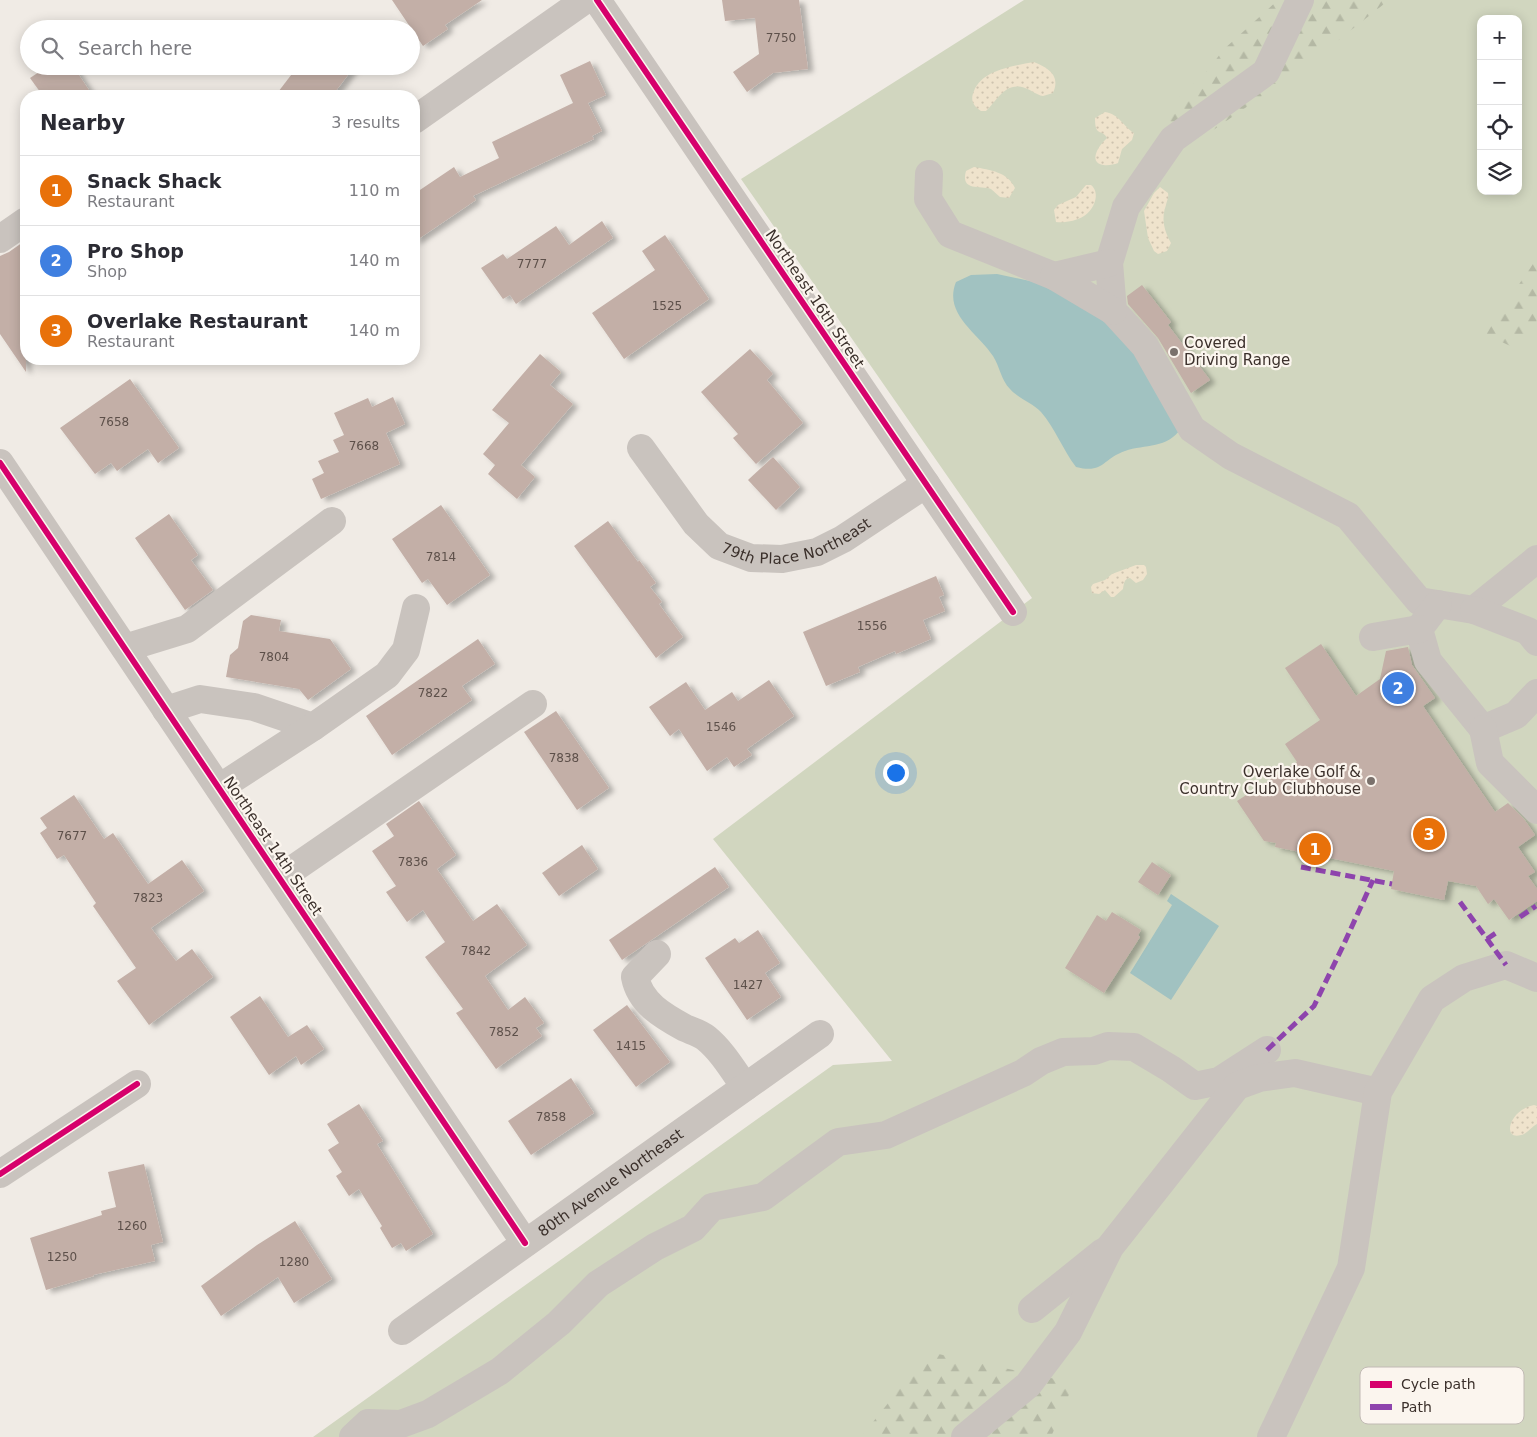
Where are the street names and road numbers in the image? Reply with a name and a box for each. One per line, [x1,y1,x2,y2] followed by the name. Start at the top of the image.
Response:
[762,226,868,372] street label: Northeast 16th Street
[719,514,874,568] street label: 79th Place Northeast
[220,773,326,919] street label: Northeast 14th Street
[535,1125,687,1240] street label: 80th Avenue Northeast

